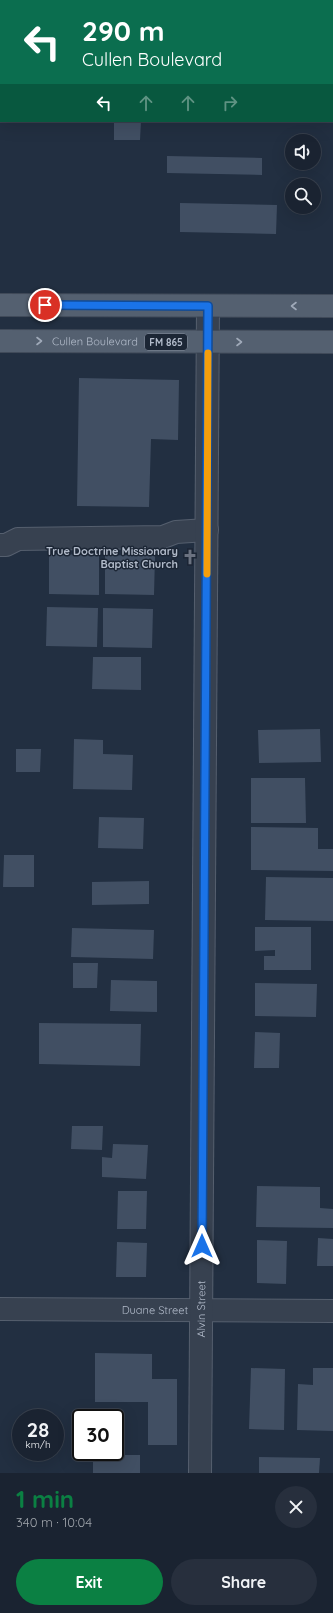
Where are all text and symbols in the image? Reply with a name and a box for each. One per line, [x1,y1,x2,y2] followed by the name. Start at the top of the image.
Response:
[82,13,165,48] text: 290 m
[16,16,68,68] icon: left
[82,48,222,71] text: Cullen Boulevard
[93,92,115,114] icon: left
[135,92,157,114] icon: ahead
[177,92,199,114] icon: ahead
[219,92,241,114] icon: right
[285,134,321,214] map controls
[285,134,321,170] button: sound
[285,178,321,214] button: search
[28,288,62,322] pin
[34,294,56,316] icon: arrive
[291,302,297,310] one-way arrow
[52,334,138,348] street label: Cullen Boulevard
[145,334,187,350] road number: FM 865
[36,337,42,345] one-way arrow
[236,338,242,346] one-way arrow
[46,544,178,571] place label: True Doctrine Missionary Baptist Church
[181,548,199,566] church icon: True Doctrine Missionary Baptist Church
[181,1225,223,1267] position arrow
[194,1280,208,1338] street label: Alvin Street
[122,1303,189,1317] street label: Duane Street
[72,1409,124,1461] speed limit sign: 30
[27,1417,49,1442] text: 28
[25,1438,51,1451] text: km/h
[16,1484,74,1514] text: 1 min
[275,1486,317,1528] button: close
[16,1514,92,1530] text: 340 m · 10:04
[16,1559,163,1605] button: Exit
[171,1559,317,1605] button: Share

